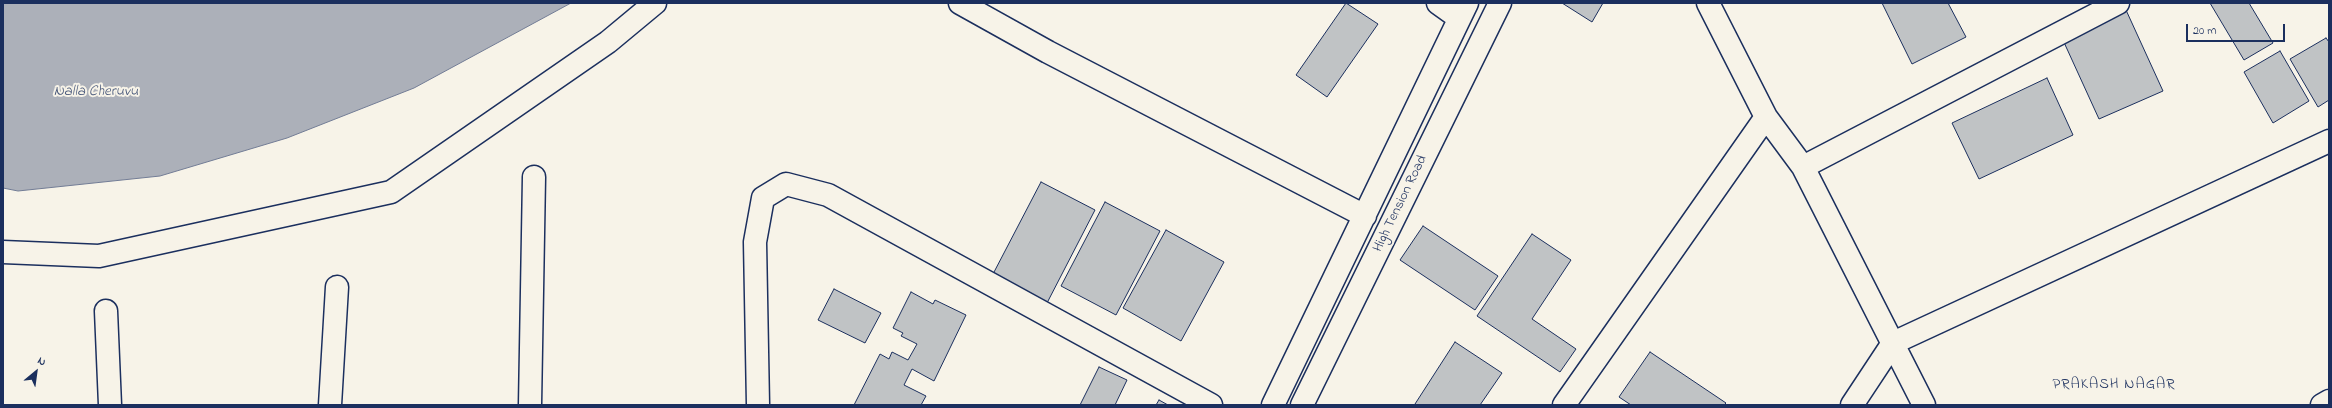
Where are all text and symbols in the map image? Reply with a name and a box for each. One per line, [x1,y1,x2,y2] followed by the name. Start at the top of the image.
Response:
[2188,16,2287,42] scale bar
[2193,22,2216,40] text: 20 m
[54,84,138,102] water label: Nalla Cheruvu
[1370,153,1432,255] street label: High Tension Road
[16,352,56,392] north arrow
[35,353,49,370] text: N
[2052,377,2176,395] district label: PRAKASH NAGAR

